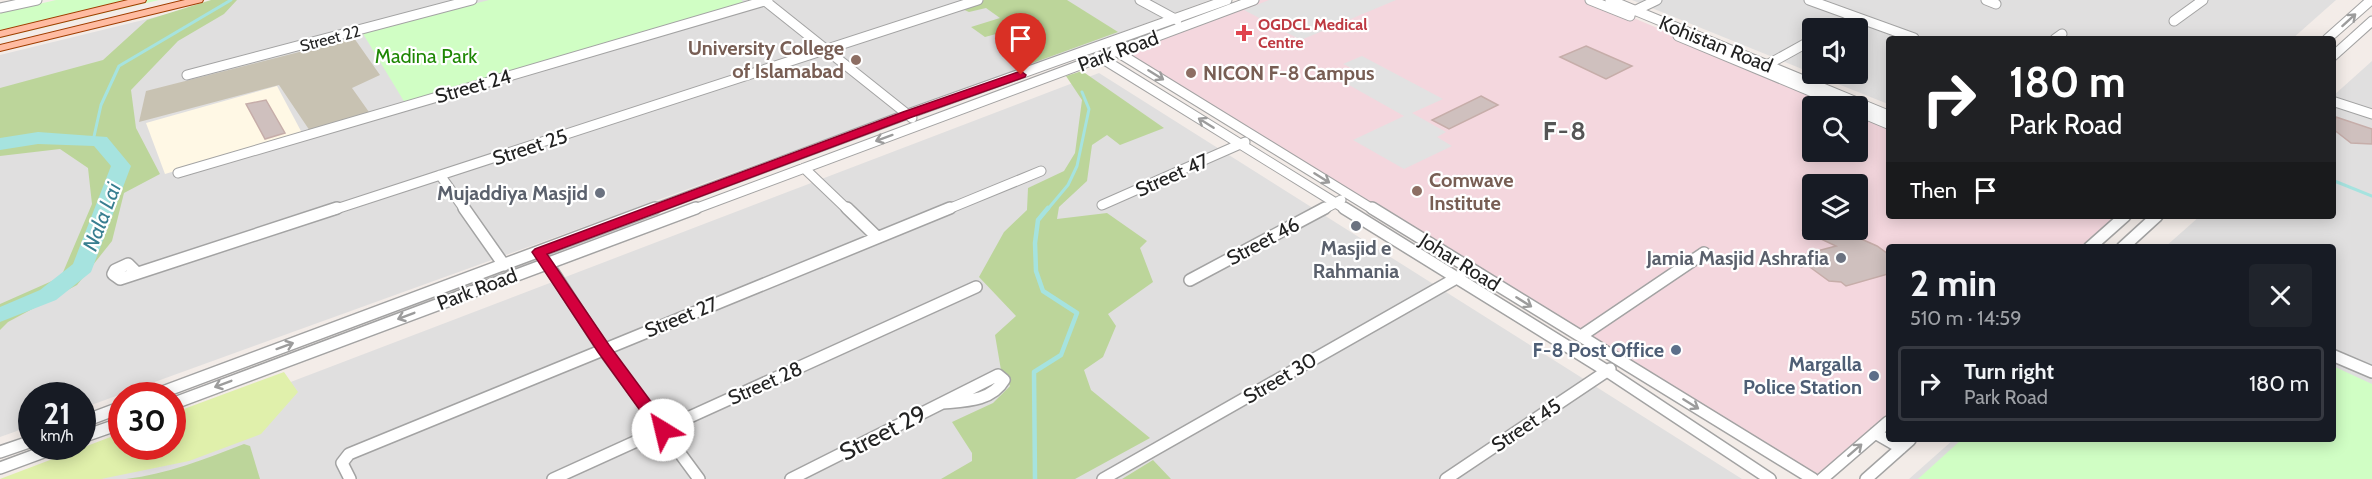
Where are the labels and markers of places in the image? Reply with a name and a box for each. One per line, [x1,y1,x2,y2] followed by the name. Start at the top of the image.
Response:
[995,13,1046,75] pin
[1258,15,1367,52] place label: OGDCL Medical Centre
[1235,24,1253,42] marker: OGDCL Medical Centre
[688,36,844,83] place label: University College of Islamabad
[849,53,863,67] marker: University College of Islamabad
[1203,61,1375,85] place label: NICON F-8 Campus
[1184,66,1198,80] marker: NICON F-8 Campus
[1429,168,1514,215] place label: Comwave Institute
[437,181,588,205] place label: Mujaddiya Masjid
[1410,184,1424,198] marker: Comwave Institute
[593,186,607,200] marker: Mujaddiya Masjid
[1349,219,1363,233] marker: Masjid e Rahmania
[1313,236,1399,283] place label: Masjid e Rahmania
[1645,246,1829,270] place label: Jamia Masjid Ashrafia
[1834,251,1848,265] marker: Jamia Masjid Ashrafia
[1533,338,1664,362] place label: F-8 Post Office
[1669,343,1683,357] marker: F-8 Post Office
[1743,352,1862,399] place label: Margalla Police Station
[1867,369,1881,383] marker: Margalla Police Station

